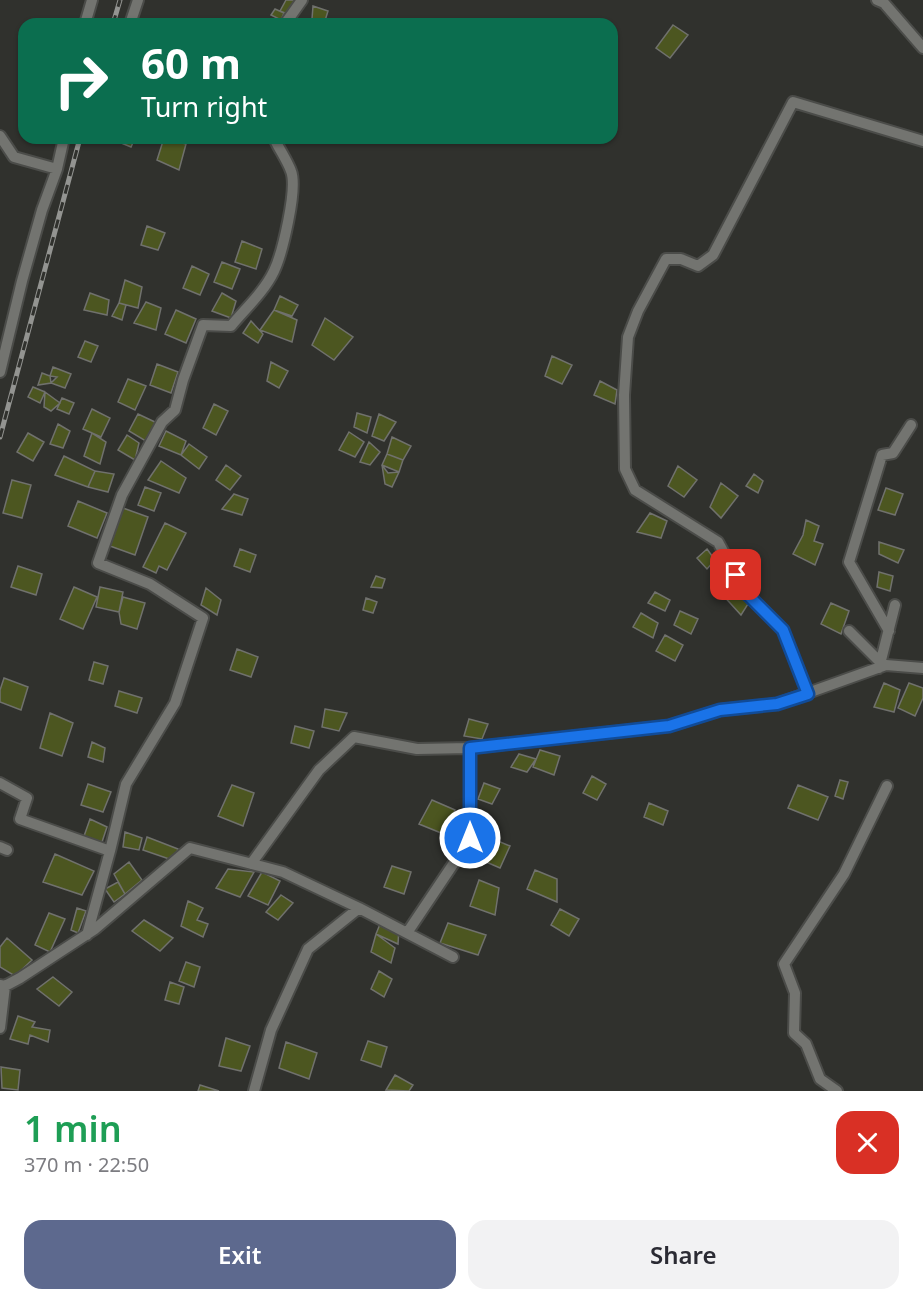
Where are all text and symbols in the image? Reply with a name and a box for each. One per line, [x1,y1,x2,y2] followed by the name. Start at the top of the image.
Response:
[141,34,241,91] text: 60 m
[42,42,120,120] icon: right
[141,88,267,125] text: Turn right
[710,549,761,600] pin
[719,558,752,591] icon: arrive
[438,806,502,870] position arrow
[24,1104,122,1153] text: 1 min
[836,1111,899,1174] button: close
[24,1151,149,1178] text: 370 m · 22:50
[24,1220,456,1289] button: Exit
[468,1220,899,1289] button: Share

